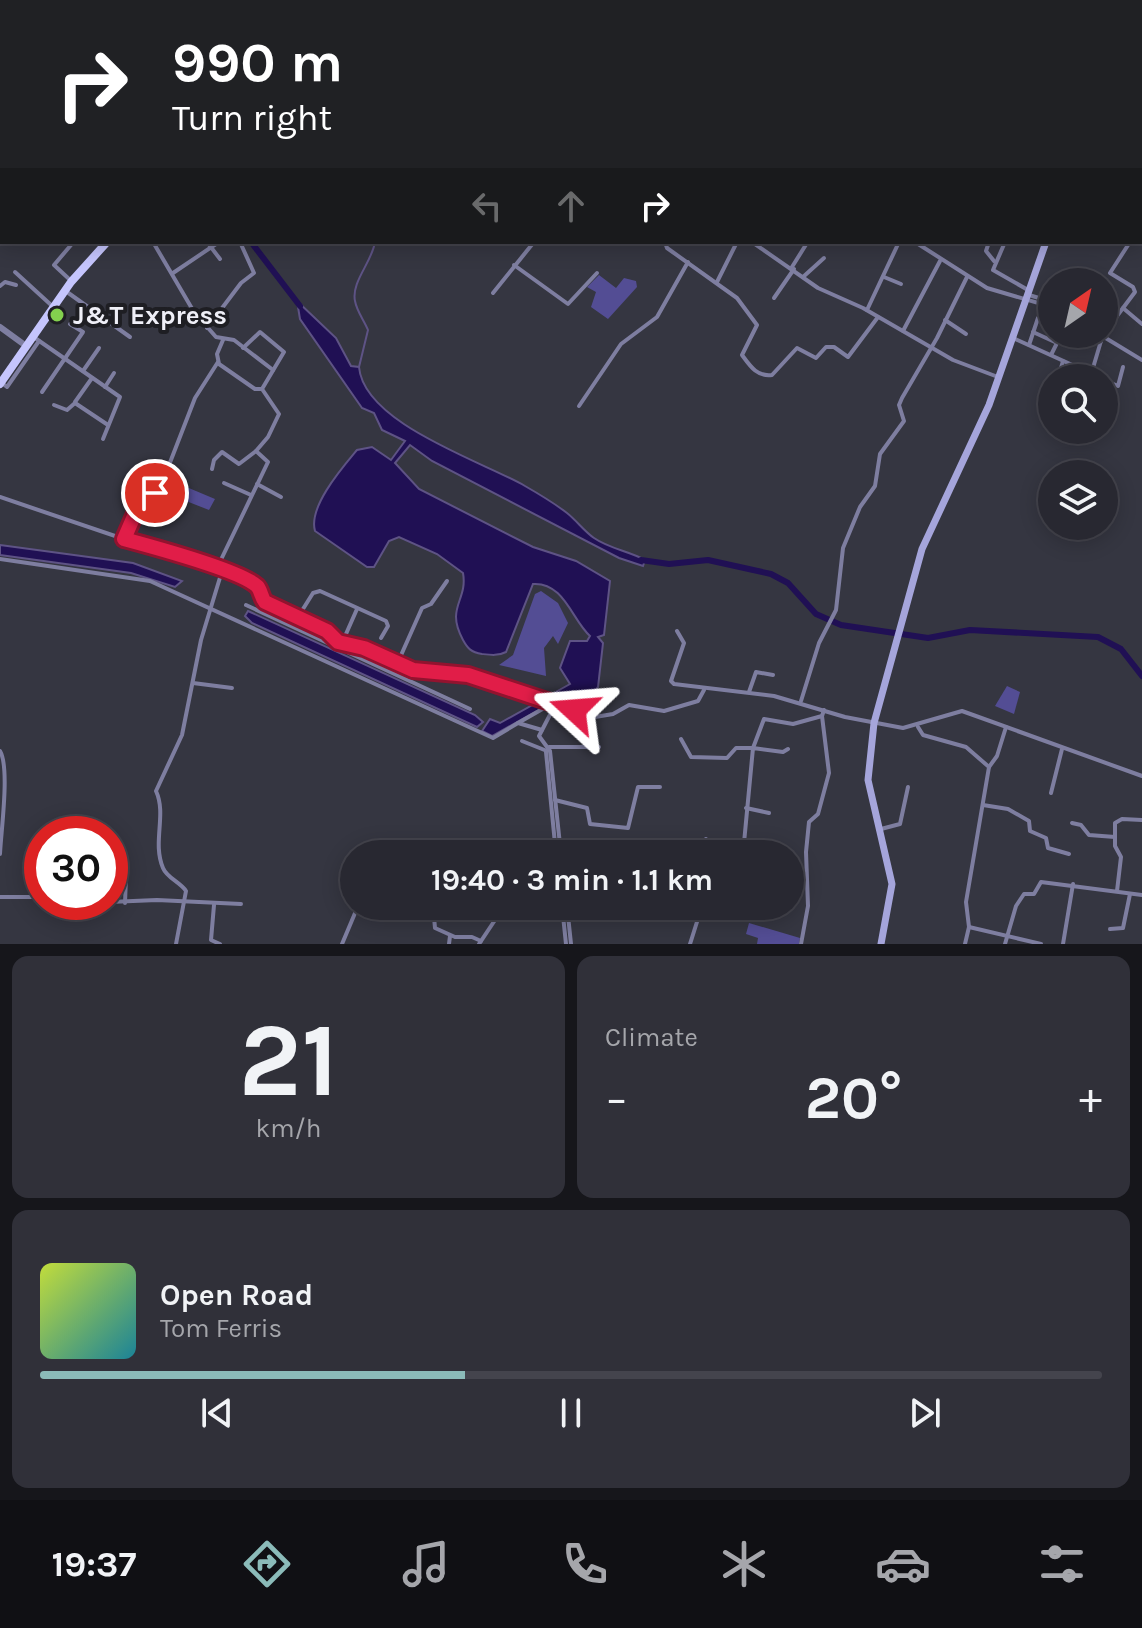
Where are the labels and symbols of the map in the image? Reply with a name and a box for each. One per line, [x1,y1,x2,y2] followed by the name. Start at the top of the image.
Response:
[1038,268,1118,348] north arrow
[73,300,227,331] place label: J&T Express
[48,306,66,324] marker: J&T Express
[121,459,189,527] pin
[532,668,616,752] position arrow
[24,816,128,920] speed limit sign: 30

